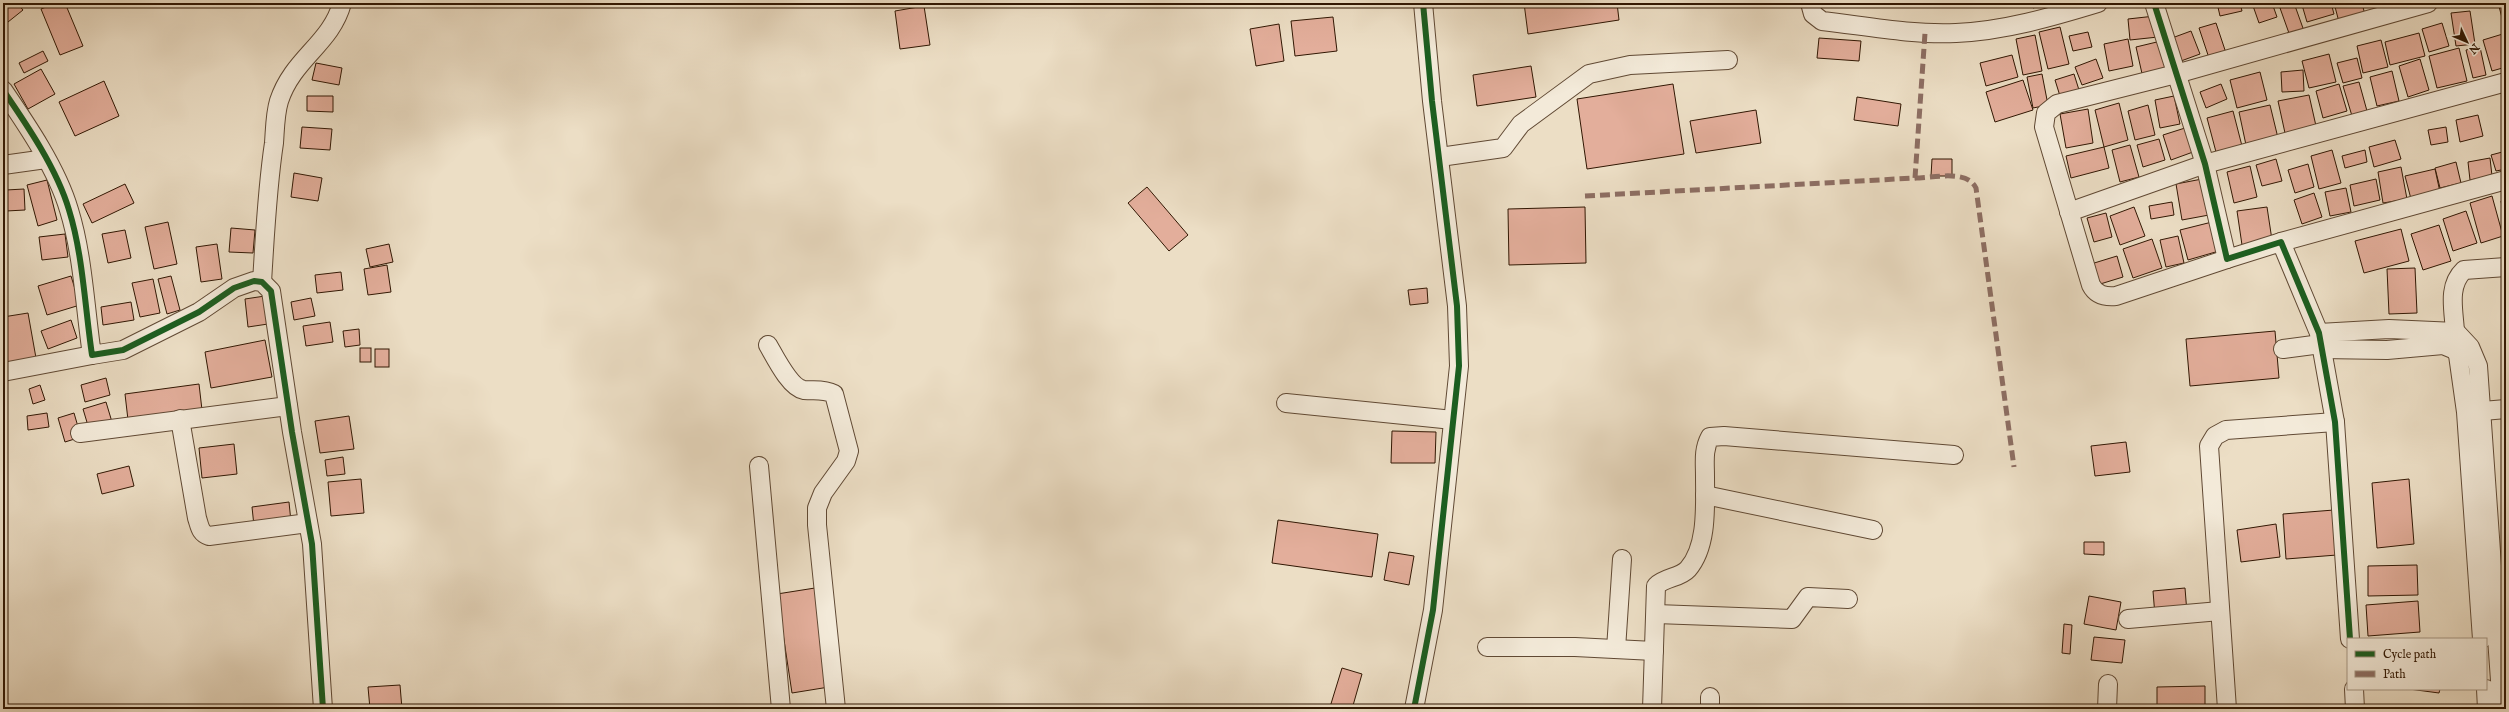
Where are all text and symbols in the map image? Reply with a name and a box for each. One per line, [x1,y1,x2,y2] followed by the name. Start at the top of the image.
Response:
[2447,22,2487,62] north arrow
[2465,39,2483,57] text: N
[2347,638,2487,690] legend
[2383,647,2437,663] text: Cycle path
[2383,667,2406,682] text: Path

